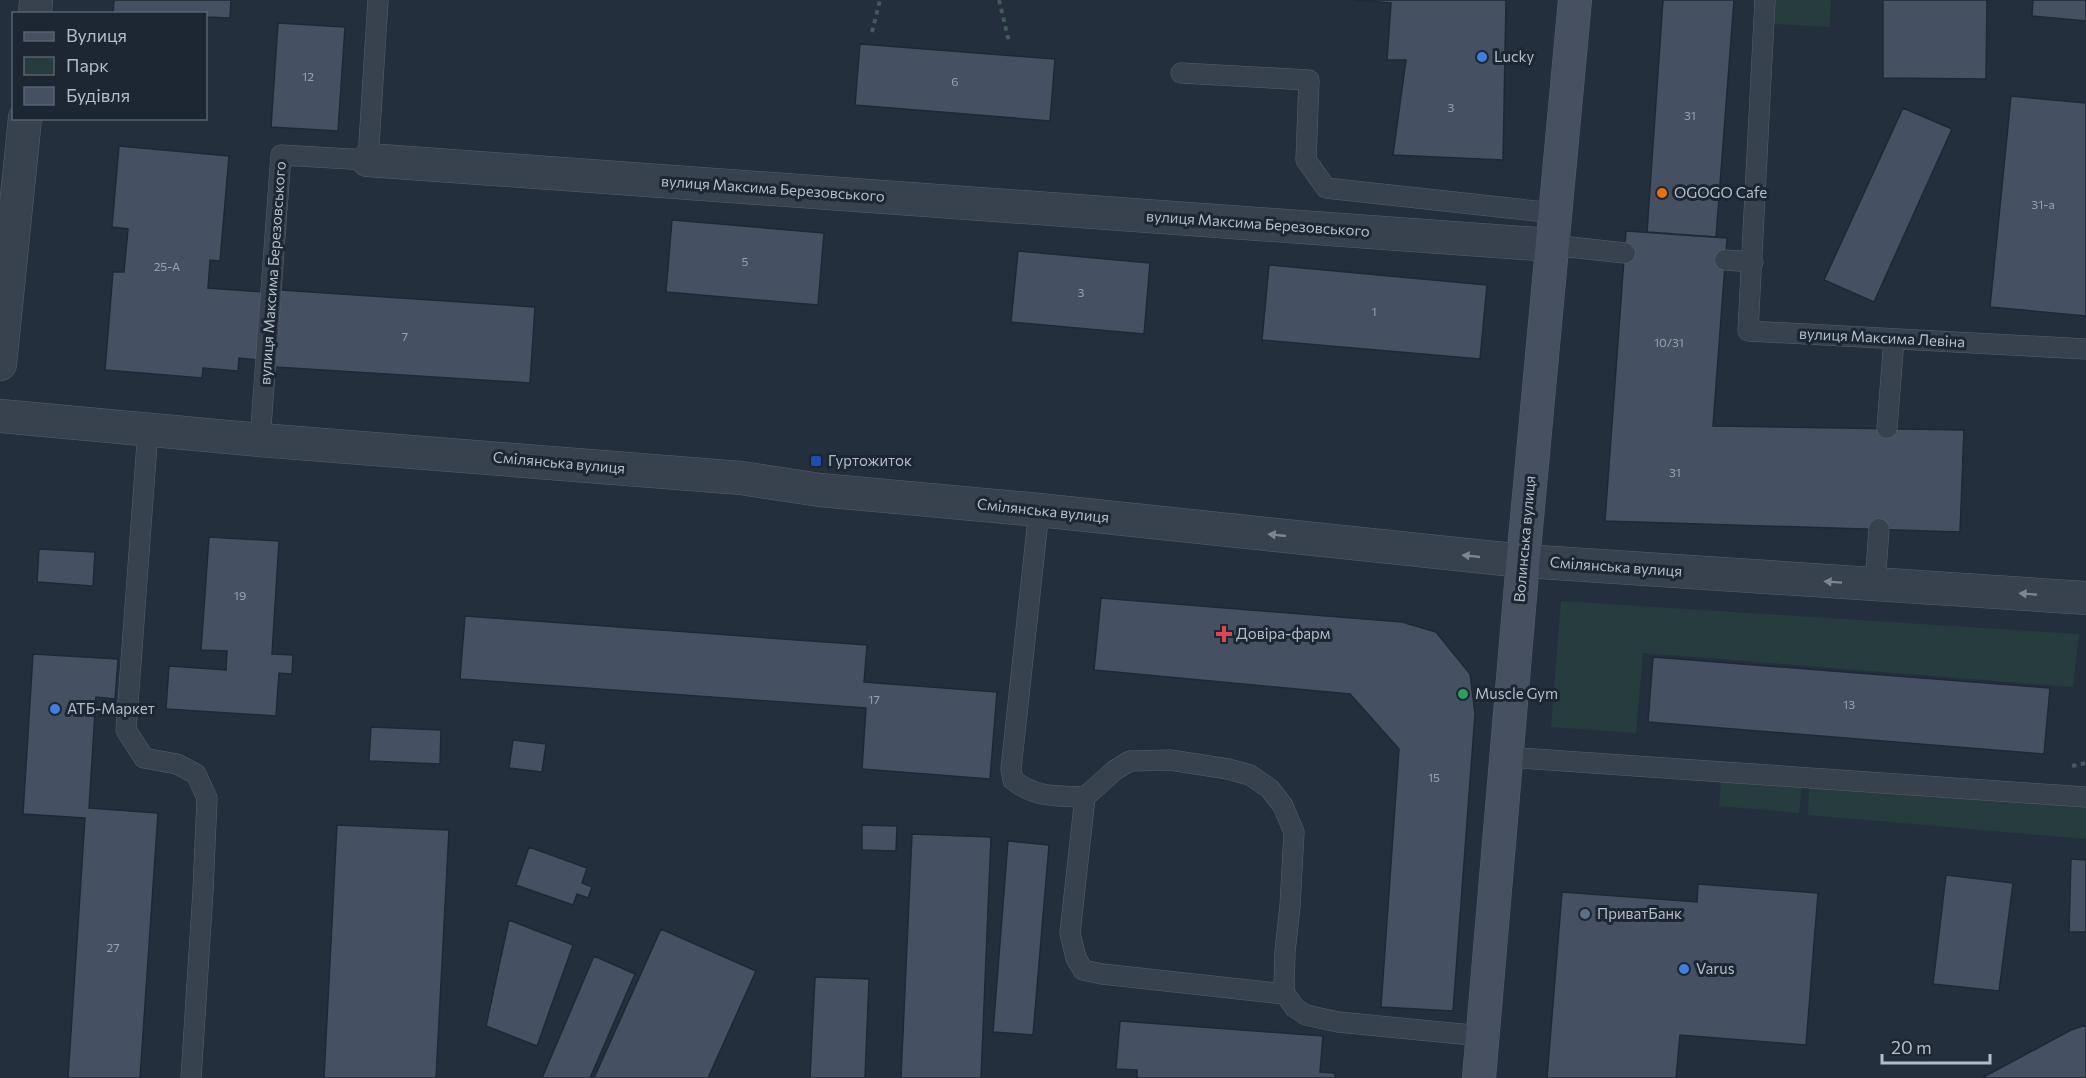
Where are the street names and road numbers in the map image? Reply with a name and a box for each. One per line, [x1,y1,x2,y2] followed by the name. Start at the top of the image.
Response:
[255,160,289,385] street label: вулиця Максима Березовського
[661,171,886,205] street label: вулиця Максима Березовського
[1146,206,1371,240] street label: вулиця Максима Березовського
[1799,324,1966,350] street label: вулиця Максима Левіна
[492,447,626,477] street label: Смілянська вулиця
[1509,475,1539,603] street label: Волинська вулиця
[976,494,1110,526] street label: Смілянська вулиця
[1549,552,1683,580] street label: Смілянська вулиця

